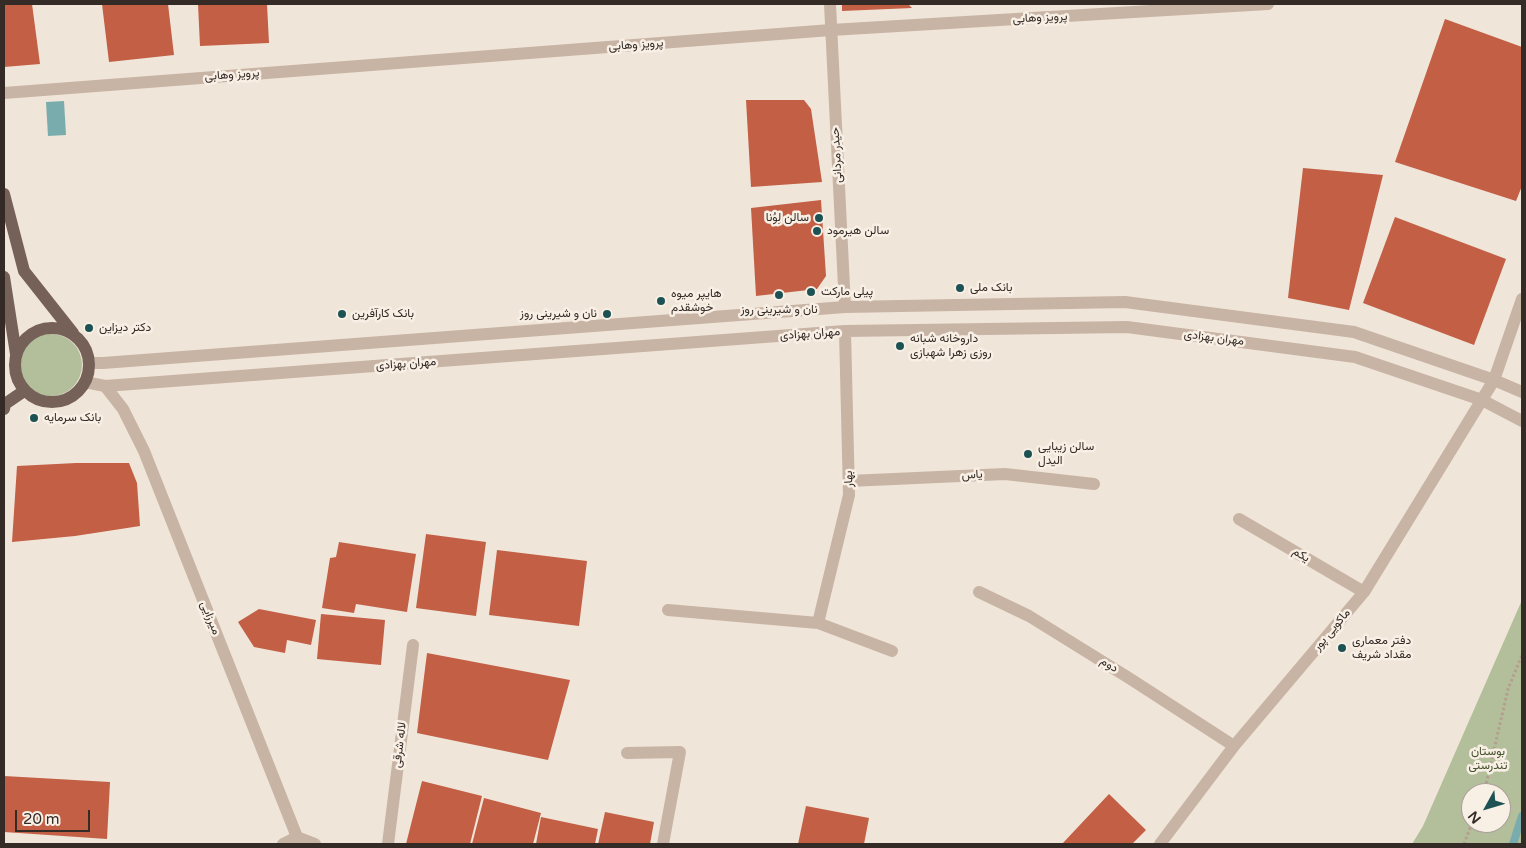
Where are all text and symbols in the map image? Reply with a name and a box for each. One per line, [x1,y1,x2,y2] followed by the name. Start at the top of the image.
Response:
[1012,9,1068,27] street label: پرویز وهابی
[608,36,664,54] street label: پرویز وهابی
[204,66,260,84] street label: پرویز وهابی
[828,127,846,183] street label: حیدر مردانی
[766,211,809,225] place label: سالن لِوُنا
[813,212,825,224] marker: سالن لِوُنا
[827,224,889,238] place label: سالن هیرمود
[811,225,823,237] marker: سالن هیرمود
[970,281,1013,295] place label: بانک ملی
[954,282,966,294] marker: بانک ملی
[821,285,873,299] place label: پیلی مارکت
[805,286,817,298] marker: پیلی مارکت
[671,287,721,315] place label: هایپر میوه خوشقدم
[773,289,785,301] marker: نان و شیرینی روز
[655,295,667,307] marker: هایپر میوه خوشقدم
[740,303,818,317] place label: نان و شیرینی روز
[352,307,414,321] place label: بانک کارآفرین
[520,307,597,321] place label: نان و شيرينى روز
[336,308,348,320] marker: بانک کارآفرین
[601,308,613,320] marker: نان و شيرينى روز
[99,321,151,335] place label: دکتر دیزاین
[83,322,95,334] marker: دکتر دیزاین
[779,325,841,343] street label: مهران بهزادی
[1183,327,1245,349] street label: مهران بهزادی
[910,332,991,360] place label: داروخانه شبانه روزی زهرا شهبازی
[894,340,906,352] marker: داروخانه شبانه روزی زهرا شهبازی
[375,355,437,373] street label: مهران بهزادی
[44,411,101,425] place label: بانک سرمایه
[28,412,40,424] marker: بانک سرمایه
[1038,440,1094,468] place label: سالن زیبایی الیدل
[1022,448,1034,460] marker: سالن زیبایی الیدل
[961,467,983,483] street label: یاس
[842,470,856,488] street label: بهار
[1290,544,1312,566] street label: یکم
[197,599,223,637] street label: میرزایی
[1310,606,1354,654] street label: ماکویی‌ پور
[1352,634,1411,662] place label: دفتر معماری مقداد شریف
[1336,642,1348,654] marker: دفتر معماری مقداد شریف
[1097,654,1121,676] street label: دوم
[390,721,410,769] street label: لاله شرقی
[1468,745,1508,773] park label: بوستان تندرستی
[1461,783,1511,833] north arrow
[18,800,92,832] scale bar
[1465,807,1485,827] text: N
[23,810,60,828] text: 20 m

